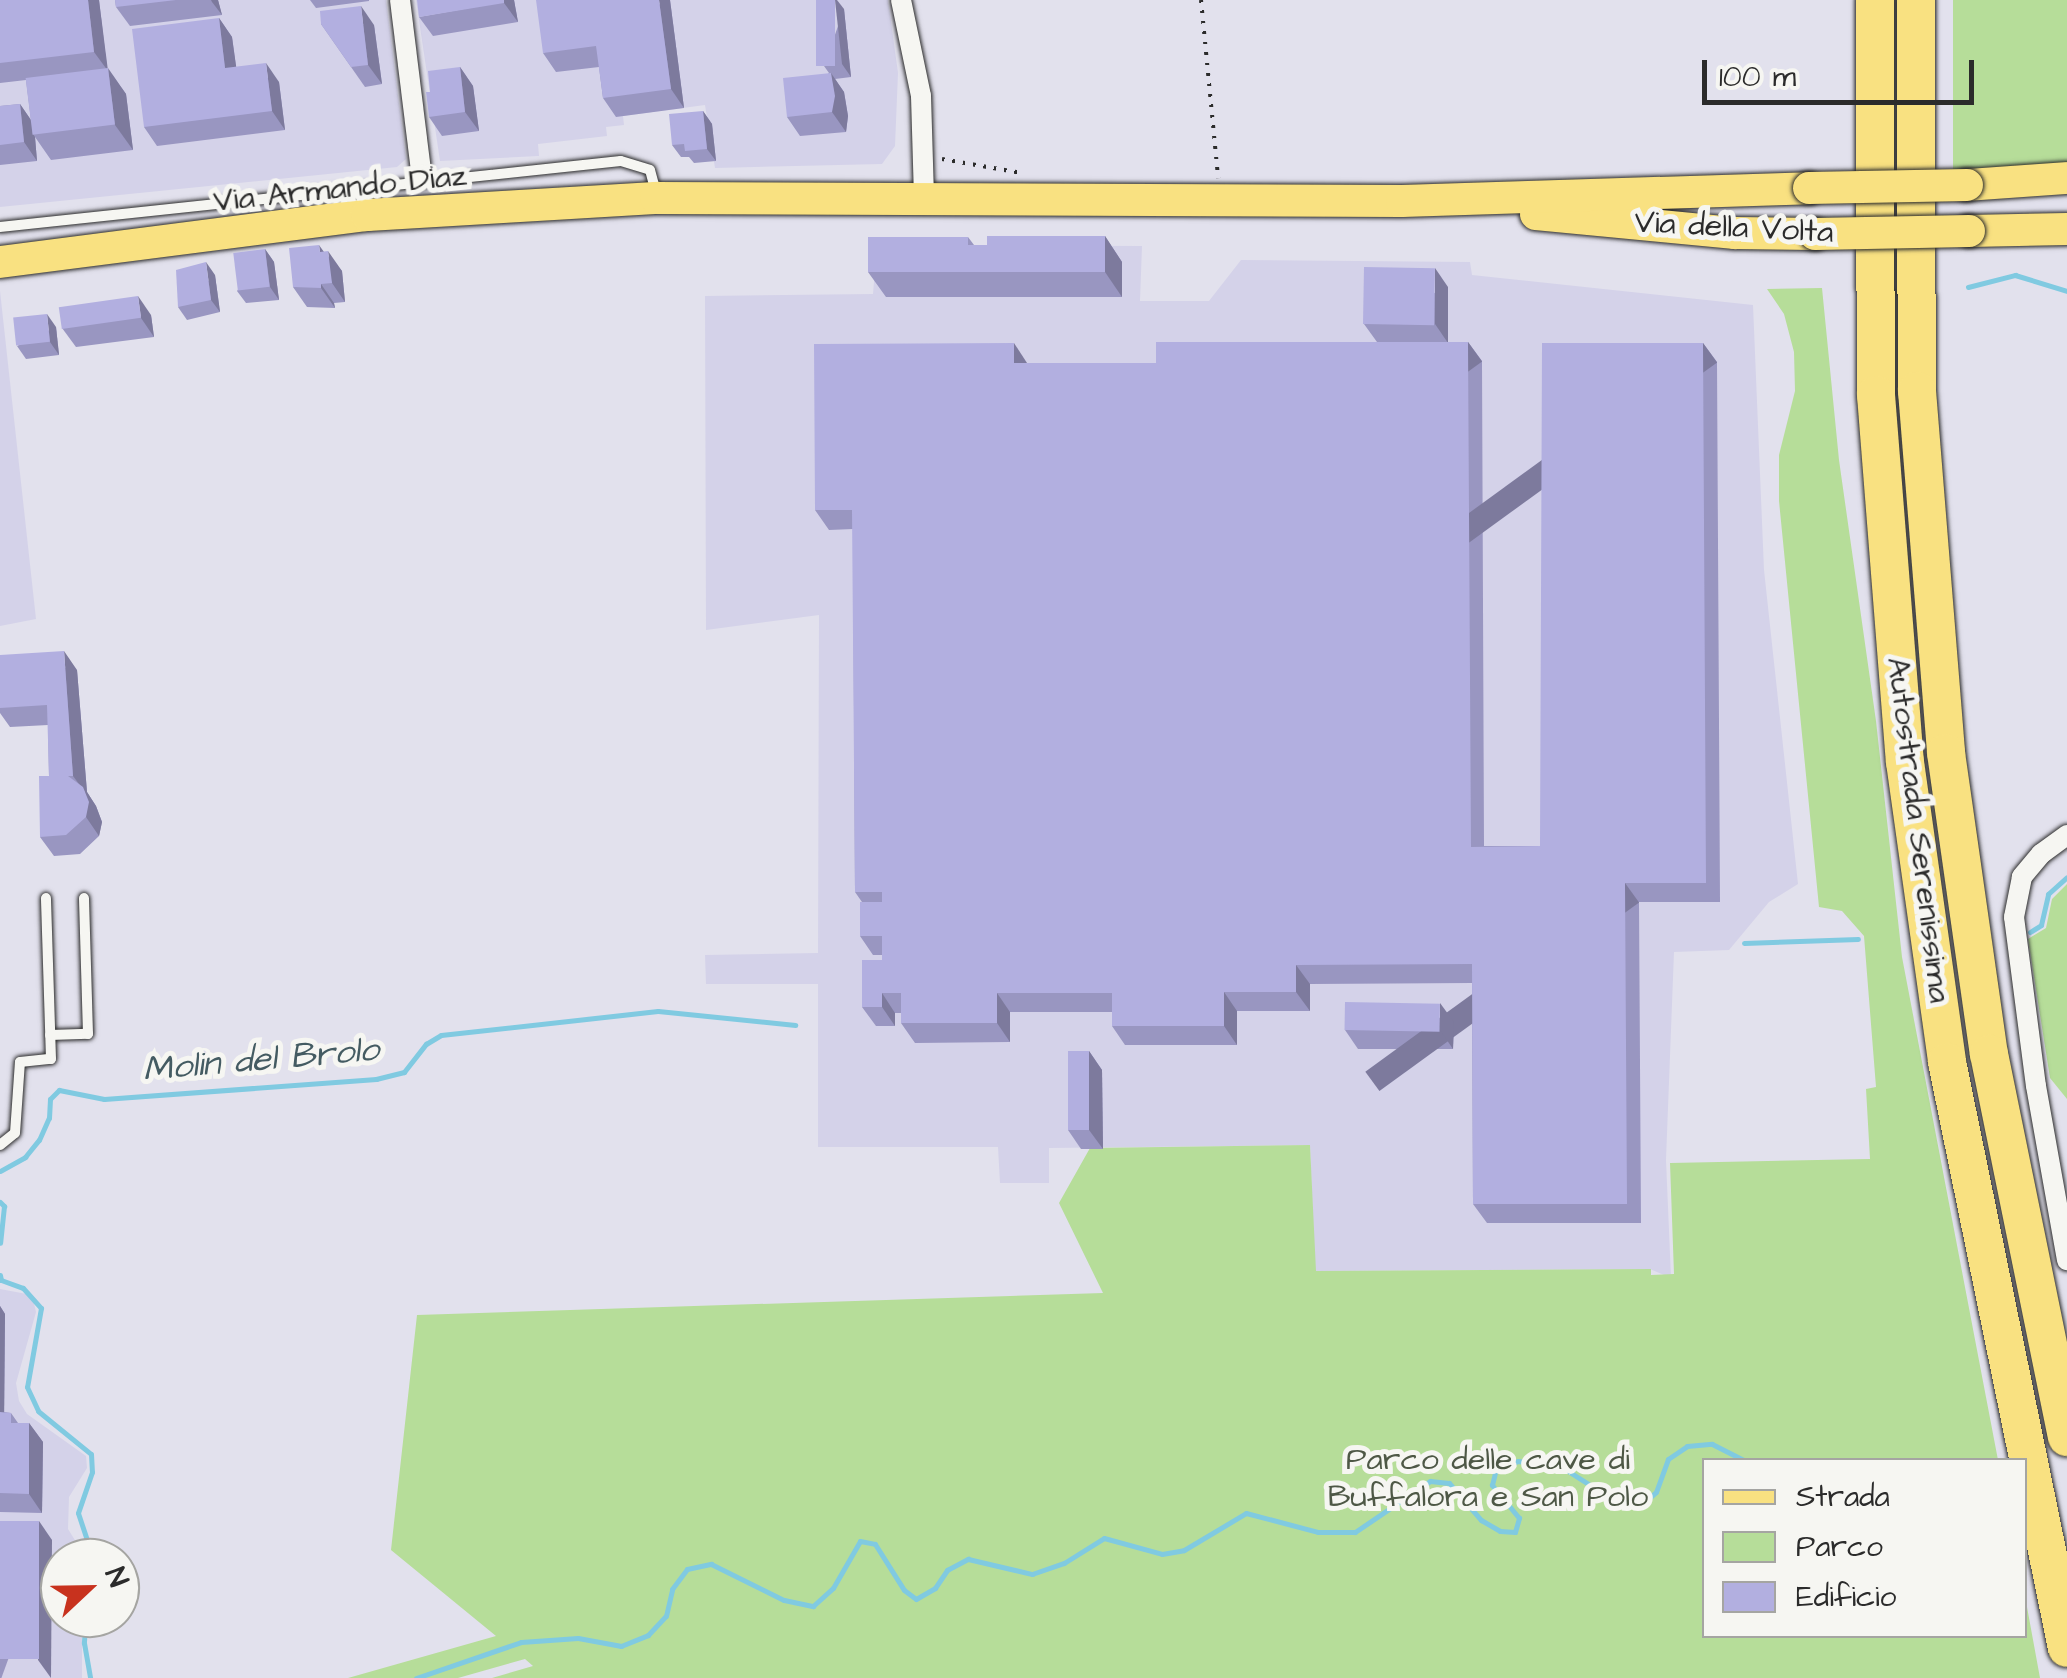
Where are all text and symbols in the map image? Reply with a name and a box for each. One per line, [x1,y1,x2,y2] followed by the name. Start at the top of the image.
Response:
[1707,40,1980,102] scale bar
[1719,56,1796,98] text: 100 m
[212,157,468,221] street label: Via Armando Diaz
[1634,204,1834,252] street label: Via della Volta
[1878,655,1958,1005] street label: Autostrada Serenissima
[141,1029,381,1091] water label: Molin del Brolo
[1328,1442,1648,1517] park label: Parco delle cave di Buffalora e San Polo
[1702,1458,2027,1638] legend
[1796,1476,1890,1518] text: Strada
[1796,1526,1883,1568] text: Parco
[40,1538,140,1638] north arrow
[95,1562,138,1593] text: N
[1796,1576,1896,1618] text: Edificio

